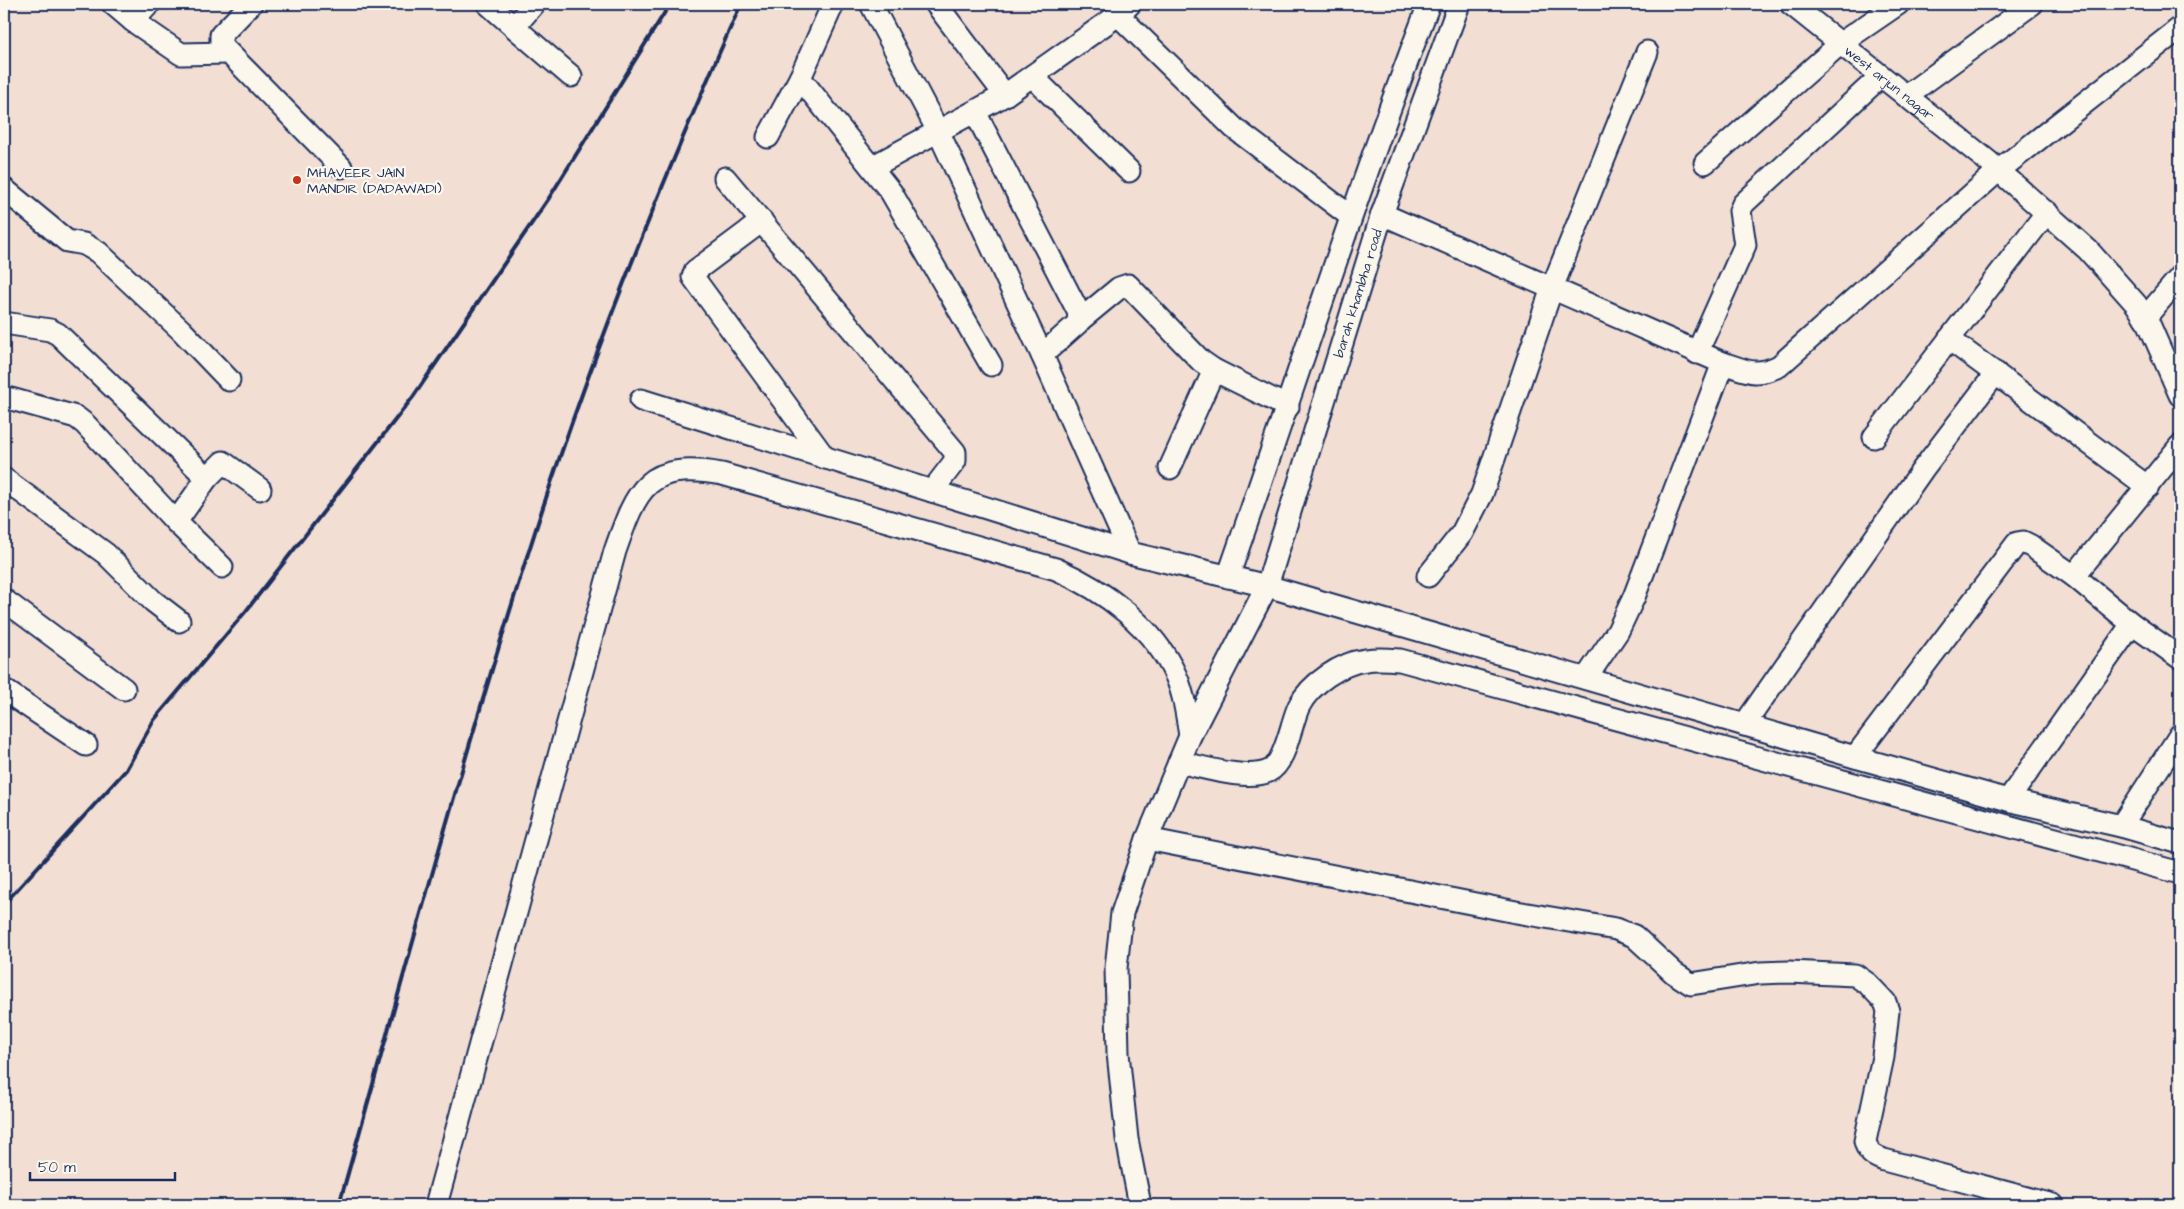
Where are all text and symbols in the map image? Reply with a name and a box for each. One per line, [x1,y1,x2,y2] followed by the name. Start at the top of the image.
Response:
[1839,41,1938,126] street label: west arjun nagar
[307,163,442,199] place label: MHAVEER JAIN MANDIR (DADAWADI)
[291,174,303,186] marker: MHAVEER JAIN MANDIR (DADAWADI)
[1329,227,1388,360] street label: barah khambha road
[30,1149,175,1181] scale bar
[38,1157,76,1178] text: 50 m

